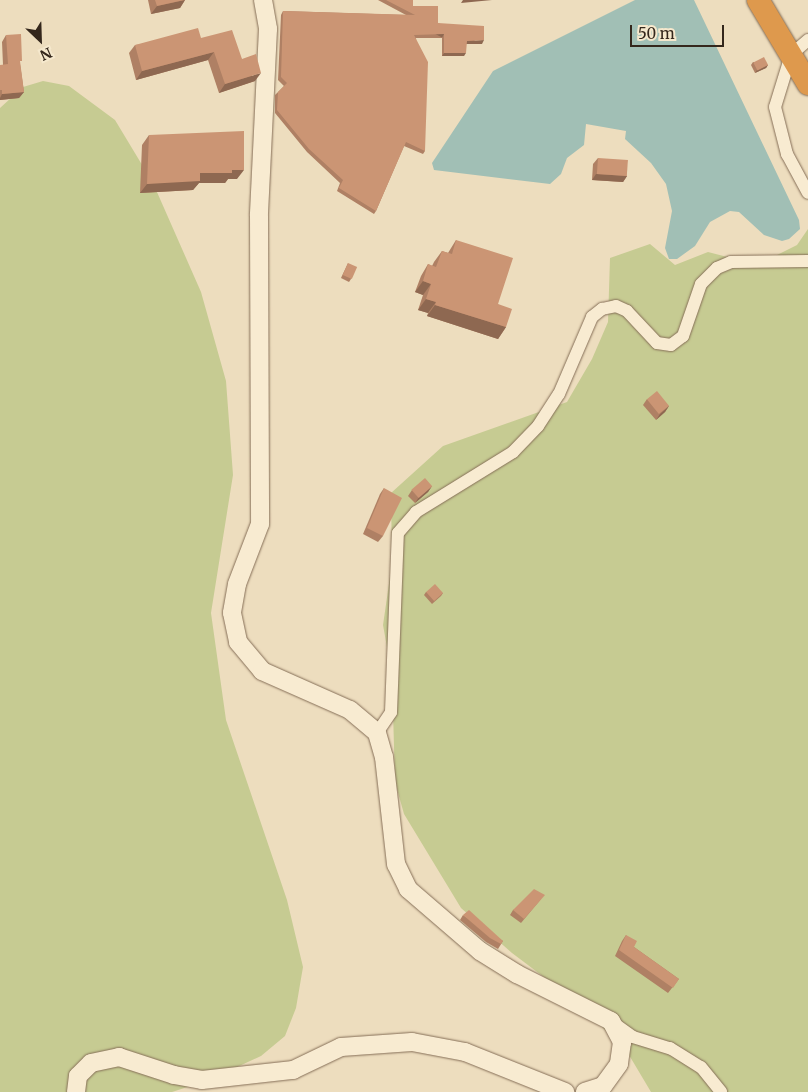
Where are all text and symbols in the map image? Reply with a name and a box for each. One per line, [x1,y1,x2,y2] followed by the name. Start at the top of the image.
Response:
[15,15,65,65] north arrow
[633,15,727,47] scale bar
[638,24,675,43] text: 50 m
[37,43,55,64] text: N

